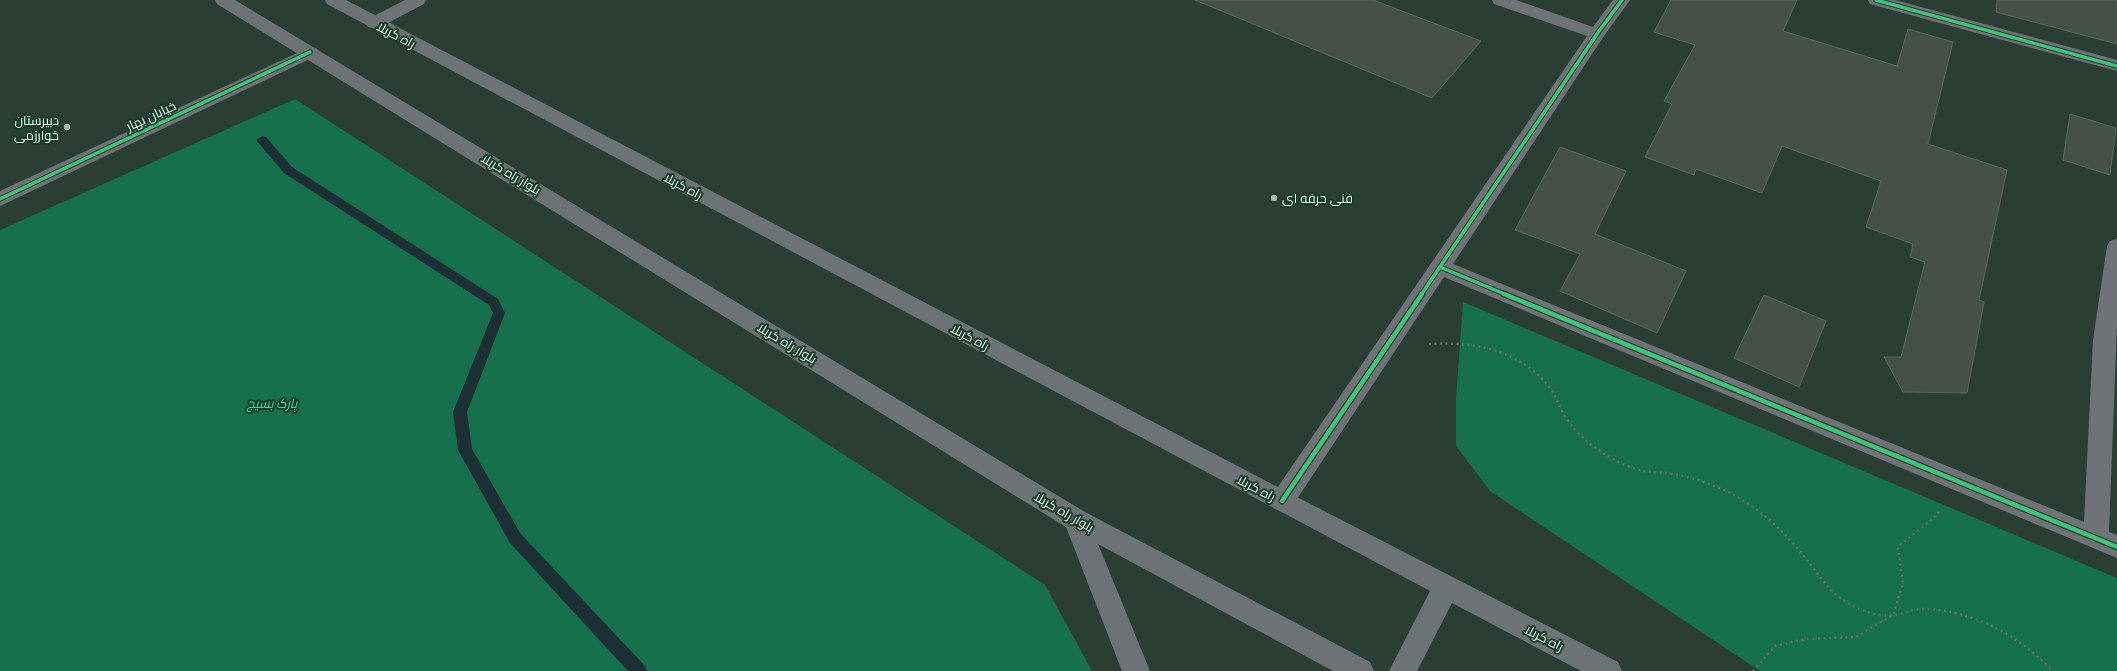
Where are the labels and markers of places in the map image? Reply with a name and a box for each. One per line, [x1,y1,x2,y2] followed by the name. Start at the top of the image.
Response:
[14,112,59,144] place label: دبیرستان خوارزمی
[62,122,72,132] marker: دبیرستان خوارزمی
[1282,190,1353,207] place label: فنی حرفه ای
[1269,193,1279,203] marker: فنی حرفه ای

